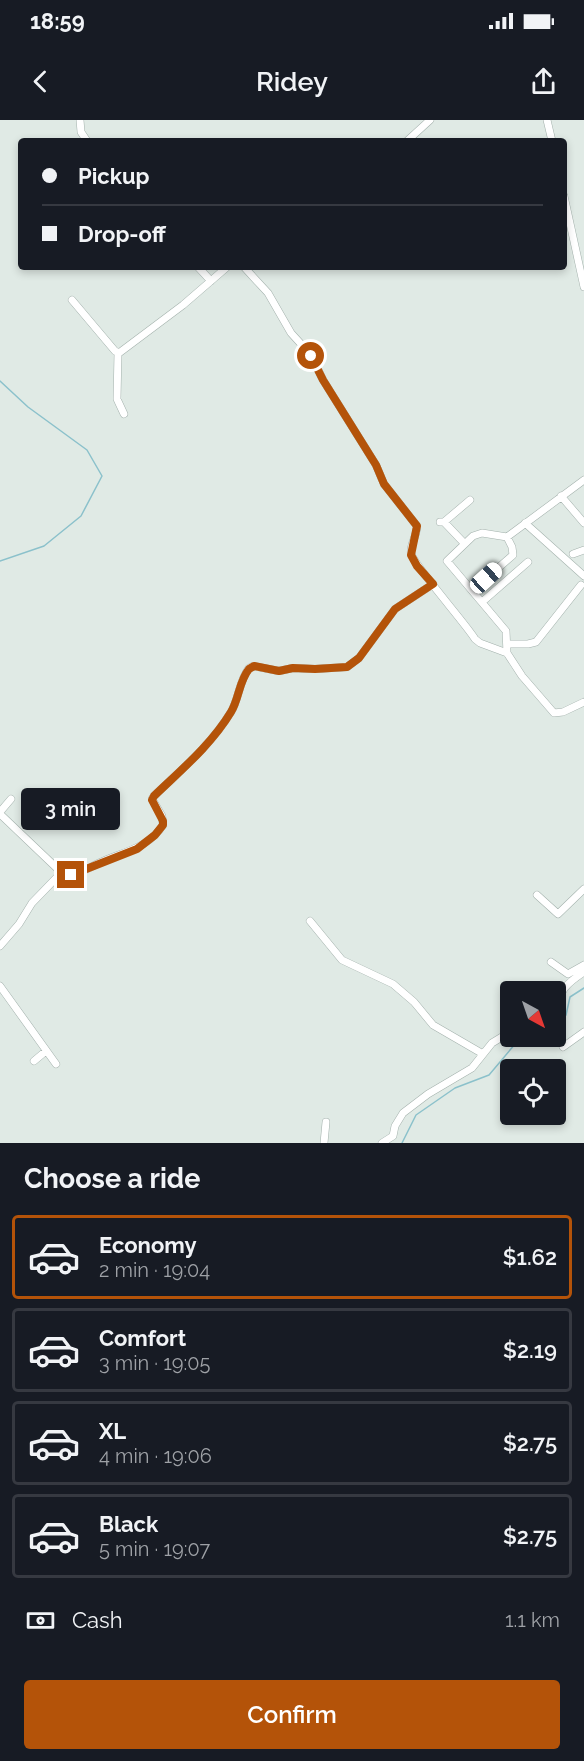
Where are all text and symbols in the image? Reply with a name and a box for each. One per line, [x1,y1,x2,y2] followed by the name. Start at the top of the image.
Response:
[30,8,85,34] text: 18:59
[24,65,57,98] icon: back
[527,65,560,98] icon: share
[256,66,328,97] text: Ridey
[78,163,150,189] text: Pickup
[78,221,166,247] text: Drop-off
[297,342,324,369] route start
[467,559,505,597] car
[22,788,121,830] callout: 3 min
[45,797,96,821] text: 3 min
[57,861,84,888] route end
[500,981,566,1047] north arrow
[500,981,566,1125] map controls
[500,1059,566,1125] button: locate
[24,1163,200,1194] text: Choose a ride
[27,1230,81,1284] icon: car
[99,1232,197,1258] text: Economy
[503,1244,557,1270] text: $1.62
[99,1258,210,1282] text: 2 min · 19:04
[27,1323,81,1377] icon: car
[99,1325,186,1351] text: Comfort
[503,1337,557,1363] text: $2.19
[99,1351,210,1375] text: 3 min · 19:05
[27,1416,81,1470] icon: car
[99,1418,126,1444] text: XL
[503,1430,557,1456] text: $2.75
[99,1444,212,1468] text: 4 min · 19:06
[27,1509,81,1563] icon: car
[99,1511,158,1537] text: Black
[503,1523,557,1549] text: $2.75
[99,1537,210,1561] text: 5 min · 19:07
[24,1604,57,1637] icon: cash
[72,1607,123,1633] text: Cash
[505,1608,560,1632] text: 1.1 km
[24,1680,560,1749] button: Confirm

